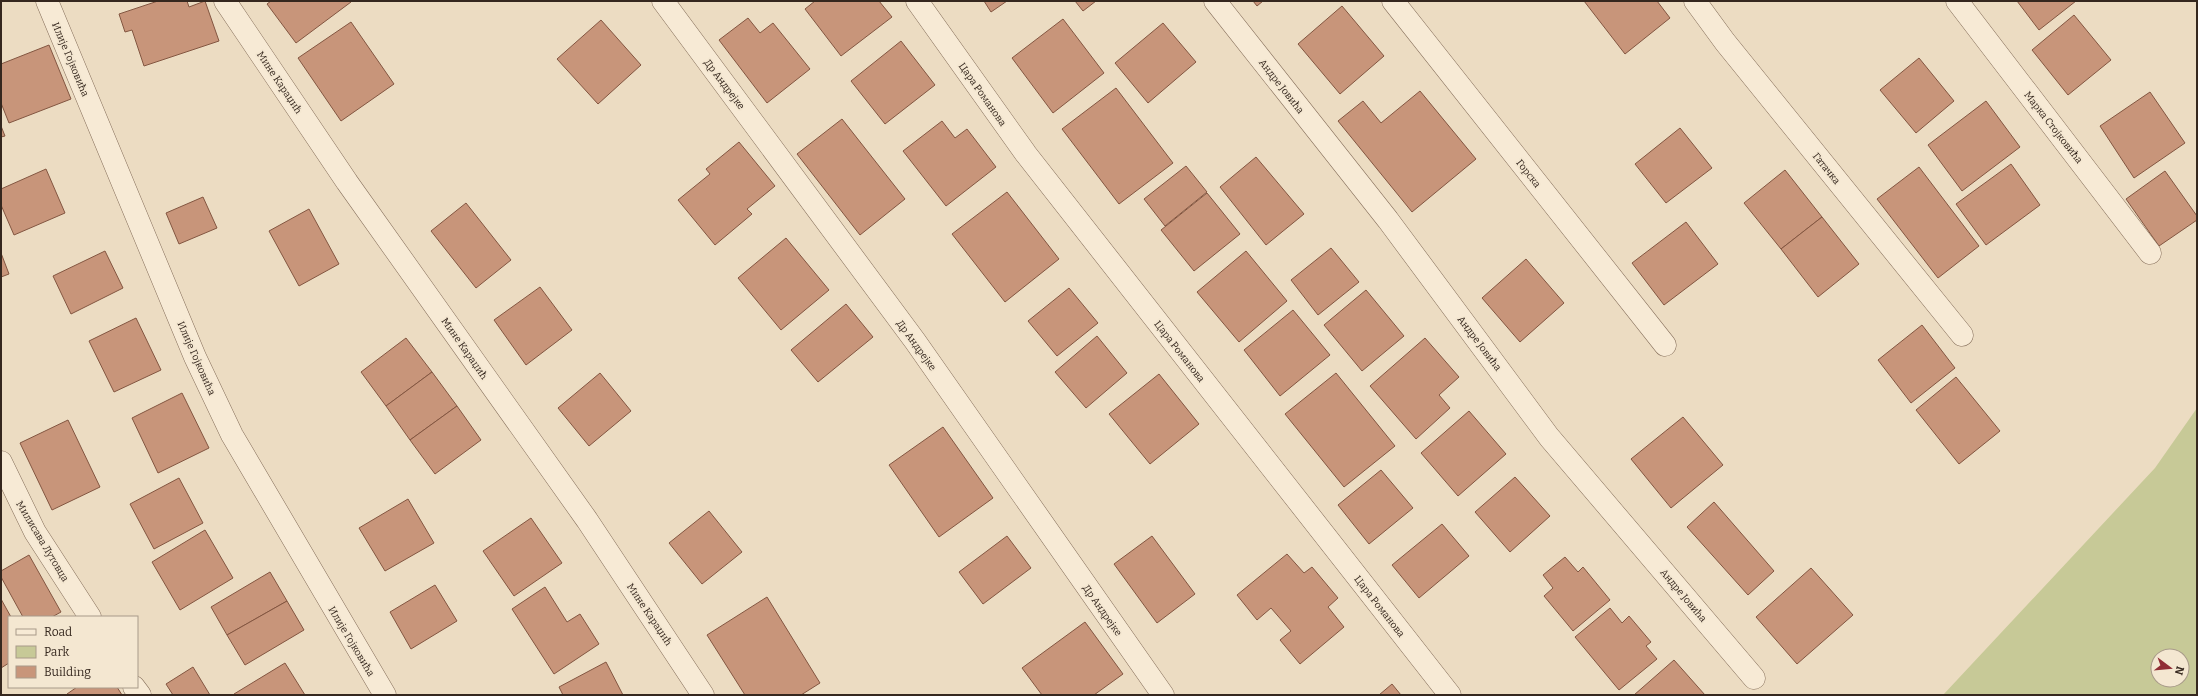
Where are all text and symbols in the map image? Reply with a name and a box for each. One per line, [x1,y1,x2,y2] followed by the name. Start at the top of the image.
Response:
[49,20,91,99] street label: Илије Гојковића
[254,49,305,117] street label: Мине Караџић
[701,57,747,112] street label: Др Андрејке
[1256,57,1306,117] street label: Андре Јовића
[956,60,1009,129] street label: Цара Романова
[2021,89,2085,166] street label: Марка Стојковића
[1810,150,1843,187] street label: Гатачка
[1513,157,1543,191] street label: Горска
[1455,314,1504,374] street label: Андре Јовића
[438,315,490,382] street label: Мине Караџић
[894,318,939,373] street label: Др Андрејке
[1151,318,1207,385] street label: Цара Романова
[174,320,218,398] street label: Илије Гојковића
[13,499,71,584] street label: Милисава Лутовца
[1658,567,1709,625] street label: Андре Јовића
[1351,573,1407,640] street label: Цара Романова
[624,581,675,649] street label: Мине Караџић
[1080,583,1124,638] street label: Др Андрејке
[326,604,377,679] street label: Илије Гојковића
[8,616,138,688] legend
[44,625,72,639] text: Road
[44,645,70,659] text: Park
[2150,648,2190,688] north arrow
[44,665,91,679] text: Building
[2172,665,2187,677] text: N

